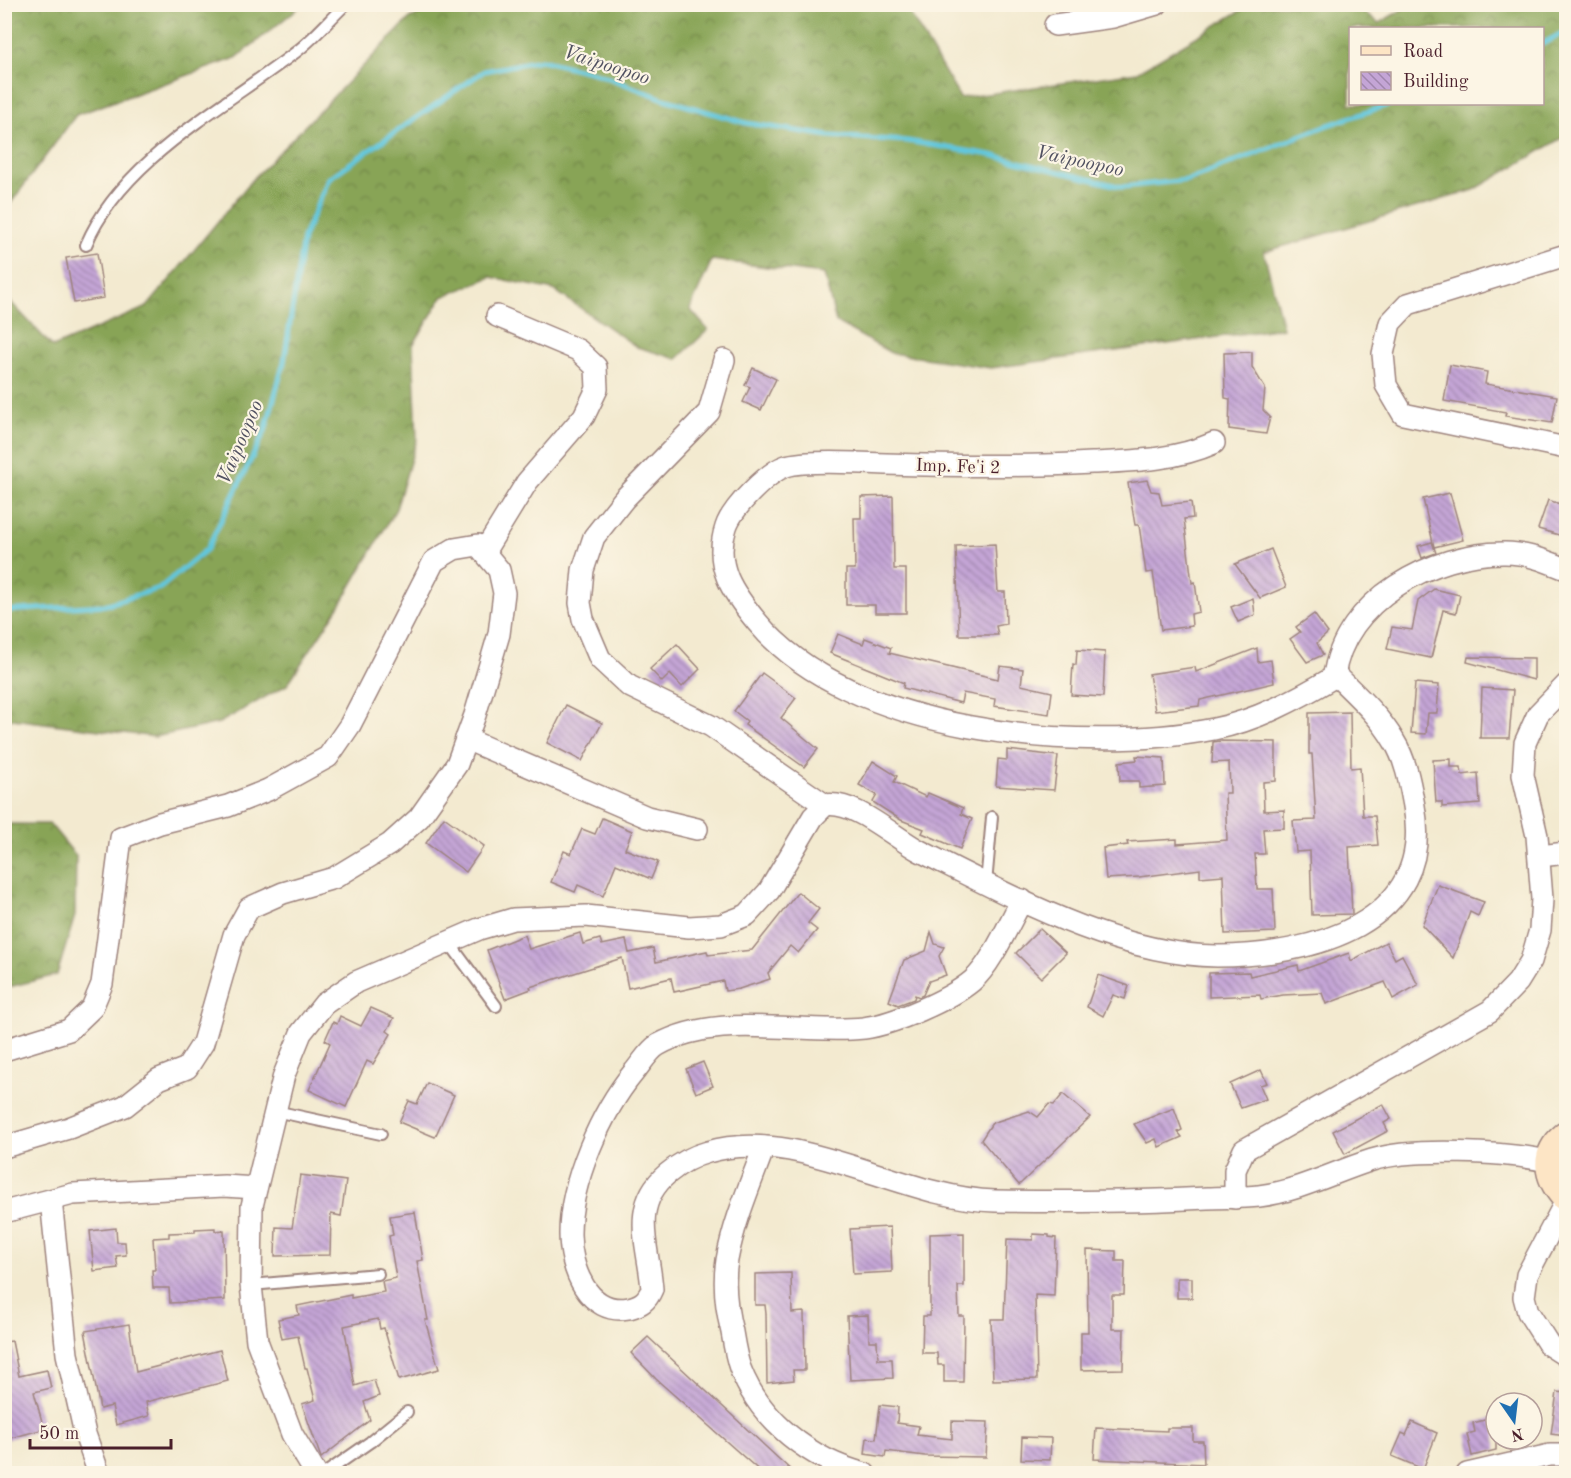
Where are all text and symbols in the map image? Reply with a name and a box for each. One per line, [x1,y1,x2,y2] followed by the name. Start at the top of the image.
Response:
[1349,27,1544,105] legend
[561,43,652,89] water label: Vaipoopoo
[1403,43,1443,61] text: Road
[1403,73,1469,91] text: Building
[1034,143,1125,181] water label: Vaipoopoo
[214,398,268,488] water label: Vaipoopoo
[915,457,1001,477] street label: Imp. Fe'i 2
[1484,1391,1544,1451] north arrow
[30,1412,171,1450] scale bar
[1509,1424,1525,1443] text: N
[39,1425,79,1443] text: 50 m

